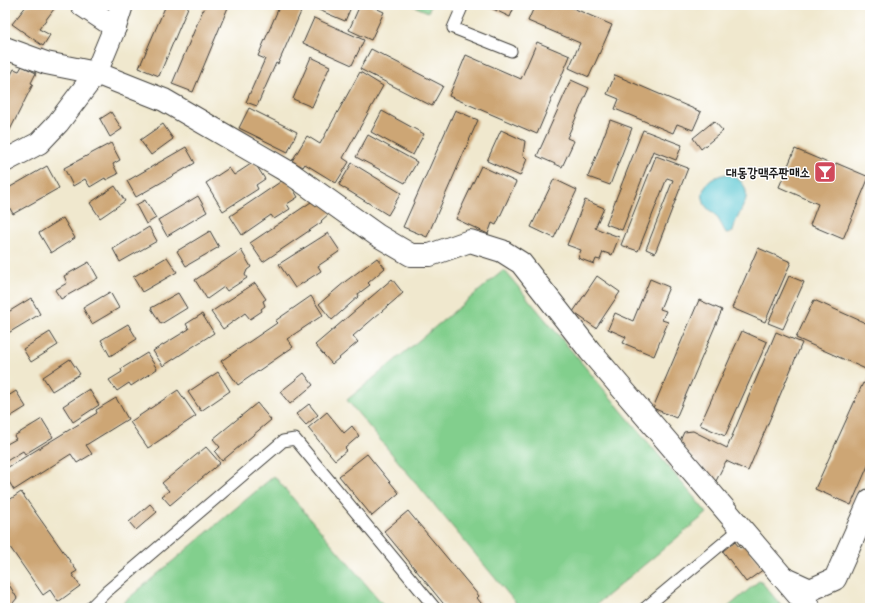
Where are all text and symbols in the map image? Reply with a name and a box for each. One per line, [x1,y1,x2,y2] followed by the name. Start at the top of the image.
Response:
[812,159,838,185] bar icon: 대동강맥주판매소
[725,163,811,181] place label: 대동강맥주판매소

